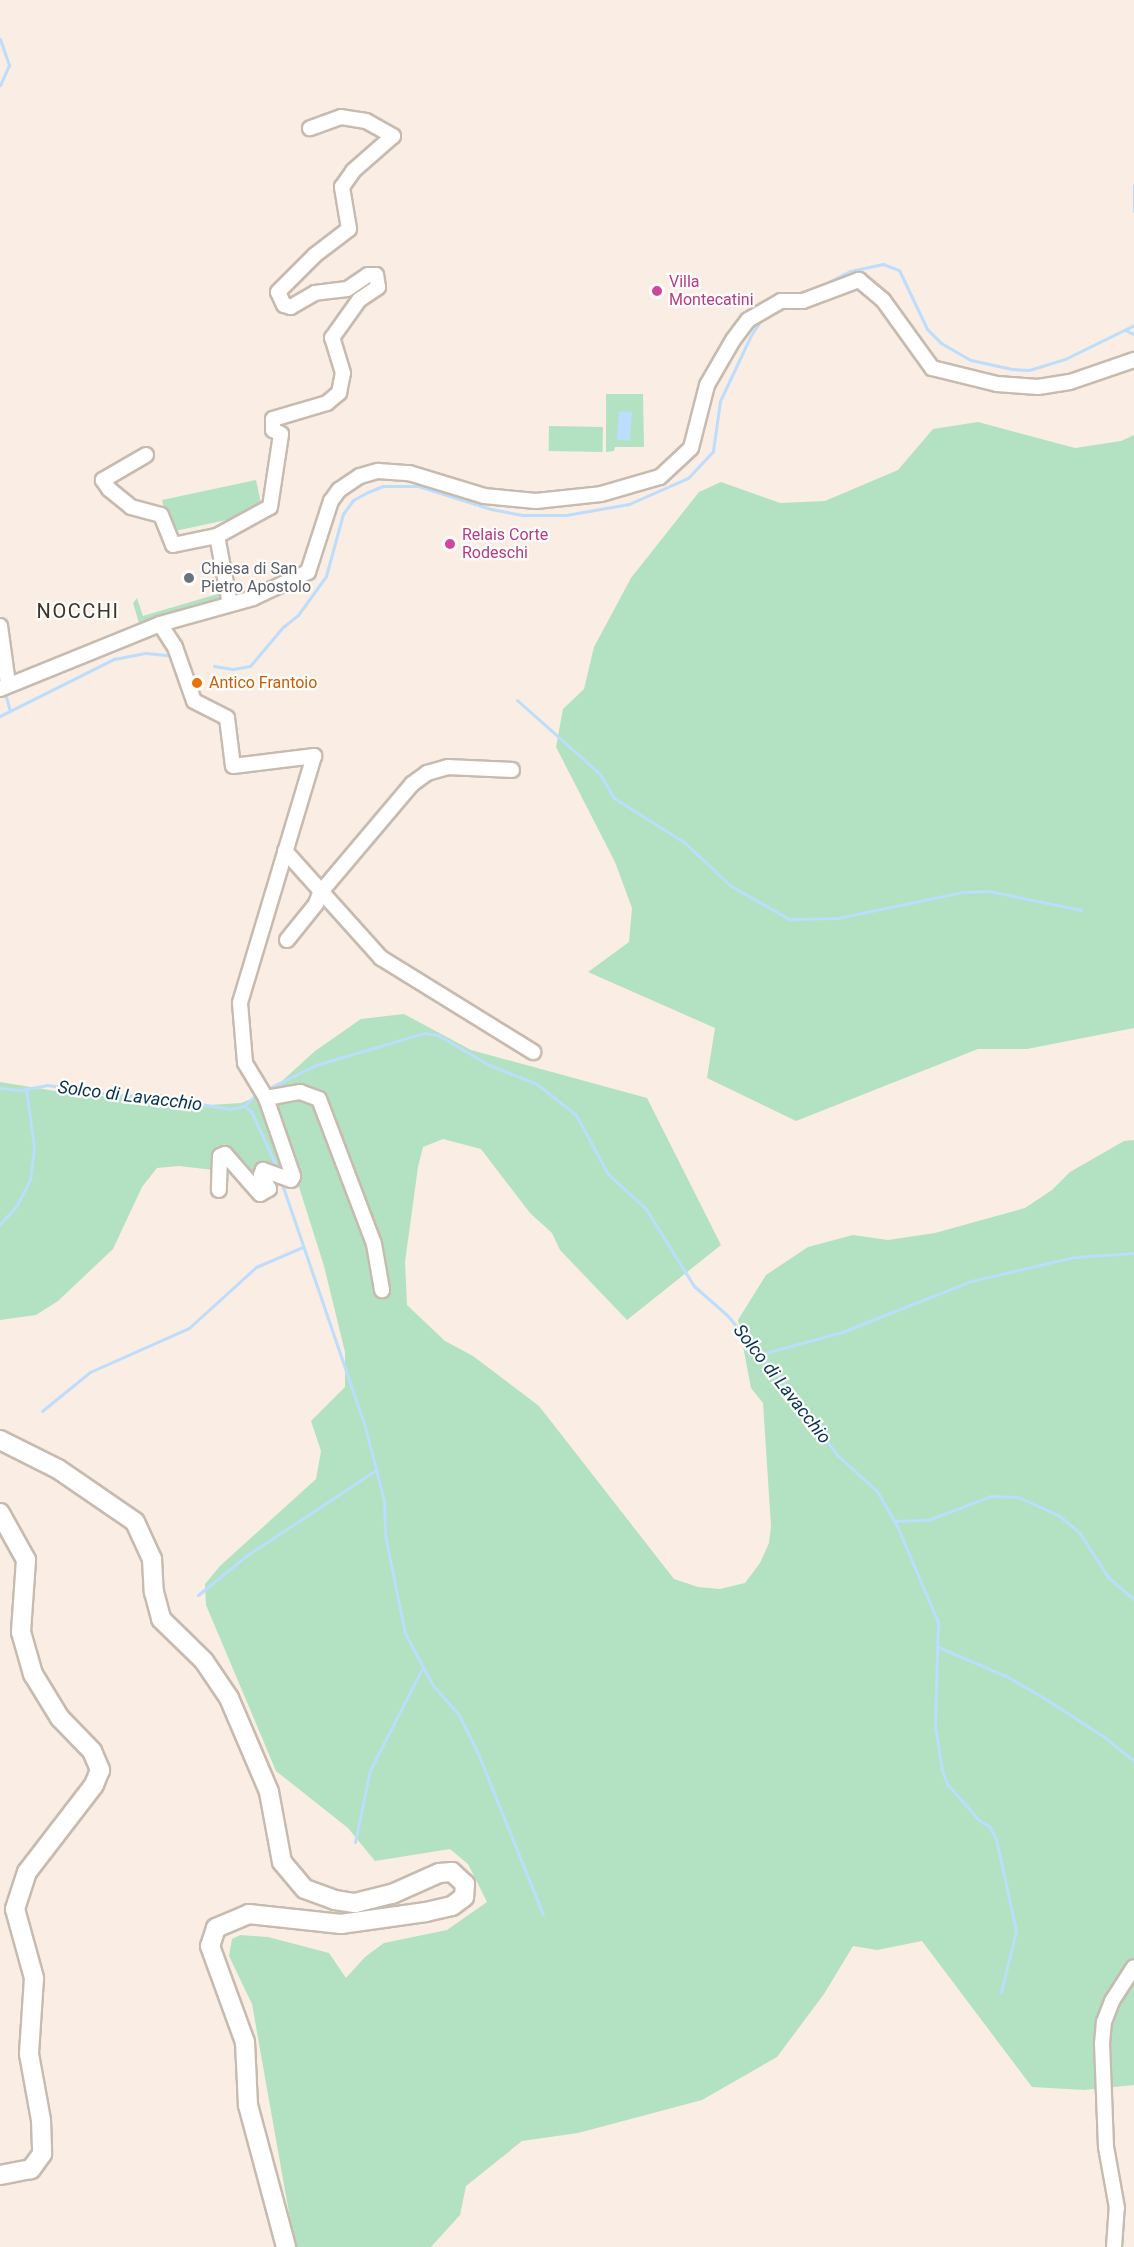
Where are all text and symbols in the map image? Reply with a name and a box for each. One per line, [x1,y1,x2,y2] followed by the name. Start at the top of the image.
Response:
[669,272,754,310] place label: Villa Montecatini
[650,284,664,298] marker: Villa Montecatini
[462,525,548,563] place label: Relais Corte Rodeschi
[443,537,457,551] marker: Relais Corte Rodeschi
[201,559,311,597] place label: Chiesa di San Pietro Apostolo
[182,571,196,585] marker: Chiesa di San Pietro Apostolo
[37,599,119,623] district label: NOCCHI
[209,673,317,693] place label: Antico Frantoio
[190,676,204,690] marker: Antico Frantoio
[57,1076,203,1116] water label: Solco di Lavacchio
[729,1320,835,1448] water label: Solco di Lavacchio

